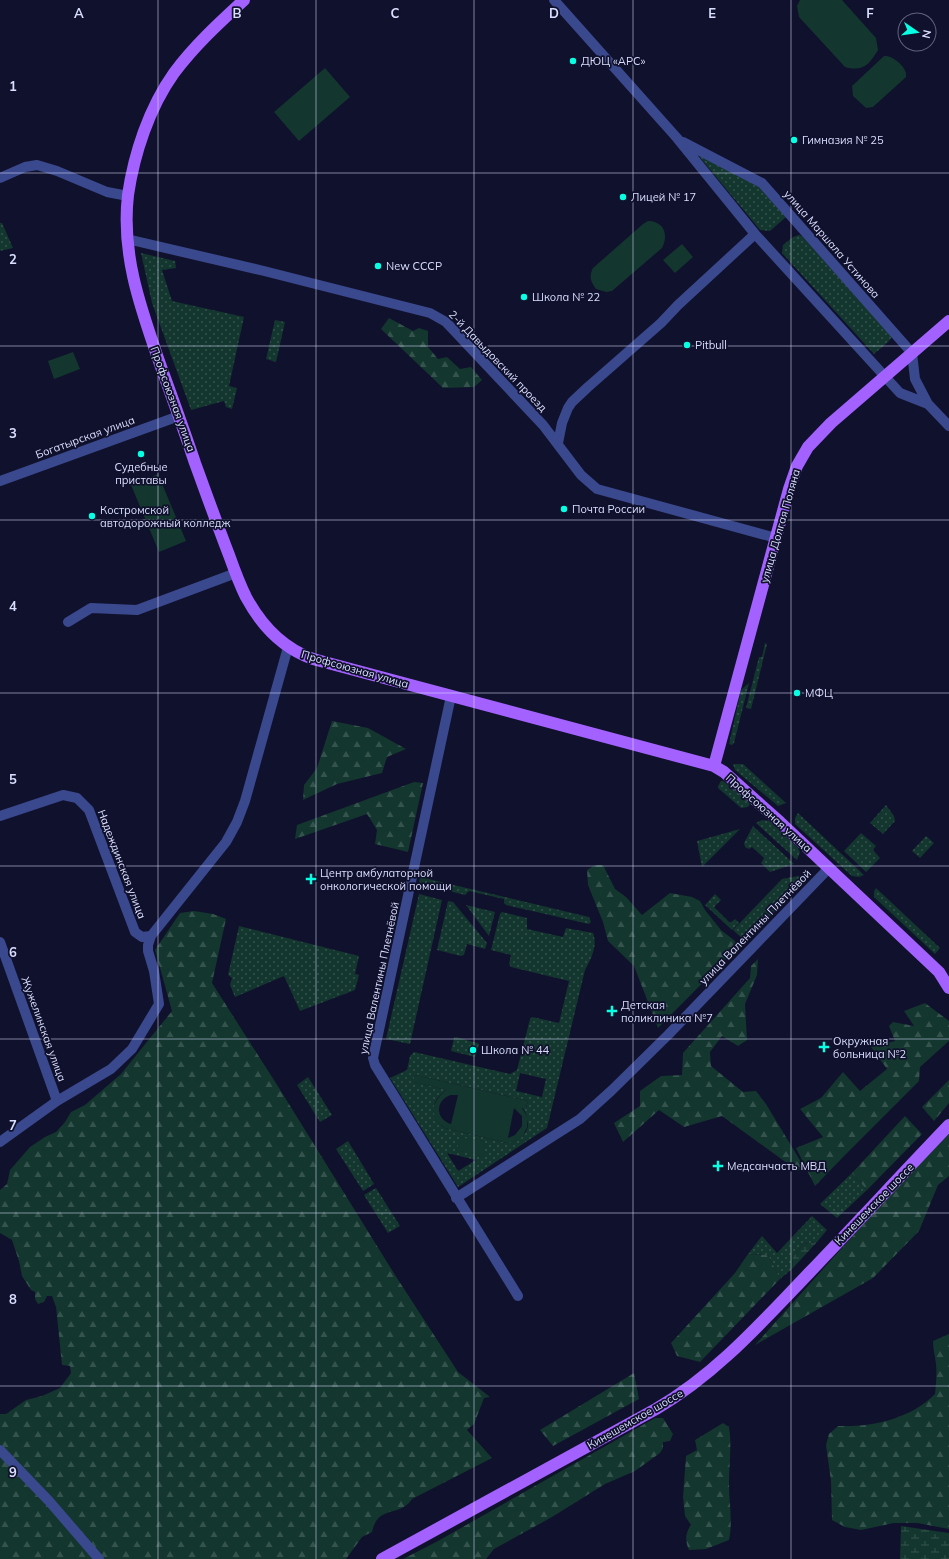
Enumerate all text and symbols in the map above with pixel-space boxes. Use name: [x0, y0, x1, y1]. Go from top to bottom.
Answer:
text: A: [74, 5, 84, 21]
text: B: [233, 5, 242, 21]
text: C: [391, 5, 400, 21]
text: D: [549, 5, 559, 21]
text: E: [708, 5, 716, 21]
text: F: [866, 5, 874, 21]
north arrow: [897, 12, 937, 52]
text: N: [919, 29, 934, 40]
place label: ДЮЦ «АРС»: [581, 54, 645, 68]
marker: ДЮЦ «АРС»: [568, 56, 578, 66]
text: 1: [9, 78, 17, 94]
place label: Гимназия № 25: [802, 133, 884, 147]
marker: Гимназия № 25: [789, 135, 799, 145]
street label: улица Маршала Устинова: [781, 187, 883, 301]
place label: Лицей № 17: [631, 190, 696, 204]
marker: Лицей № 17: [618, 192, 628, 202]
text: 2: [9, 251, 17, 267]
place label: New СССР: [386, 259, 442, 273]
marker: New СССР: [373, 261, 383, 271]
place label: Школа № 22: [532, 290, 601, 304]
marker: Школа № 22: [519, 292, 529, 302]
street label: 2-й Давыдовский проезд: [446, 307, 550, 415]
place label: Pitbull: [695, 338, 727, 352]
marker: Pitbull: [682, 340, 692, 350]
street label: Профсоюзная улица: [147, 344, 199, 454]
street label: Богатырская улица: [34, 413, 136, 461]
text: 3: [9, 425, 17, 441]
marker: Судебные приставы: [136, 449, 146, 459]
place label: Судебные приставы: [114, 460, 168, 487]
street label: улица Долгая Поляна: [757, 468, 803, 584]
place label: Почта России: [572, 502, 645, 516]
place label: Костромской автодорожный колледж: [100, 503, 230, 530]
marker: Почта России: [559, 504, 569, 514]
marker: Костромской автодорожный колледж: [87, 511, 97, 521]
text: 4: [9, 598, 17, 614]
street label: Профсоюзная улица: [300, 647, 410, 691]
place label: МФЦ: [805, 686, 833, 700]
marker: МФЦ: [792, 688, 802, 698]
text: 5: [9, 771, 17, 787]
street label: Профсоюзная улица: [723, 771, 815, 855]
street label: Надеждинская улица: [95, 807, 149, 921]
place label: Центр амбулаторной онкологической помощи: [320, 866, 452, 893]
street label: улица Валентины Плетнёвой: [696, 866, 814, 988]
marker: Центр амбулаторной онкологической помощи: [305, 873, 317, 885]
street label: улица Валентины Плетнёвой: [356, 901, 402, 1055]
text: 6: [9, 944, 17, 960]
street label: Жужелинская улица: [19, 975, 69, 1083]
place label: Детская поликлиника №7: [621, 998, 713, 1025]
marker: Детская поликлиника №7: [606, 1005, 618, 1017]
place label: Окружная больница №2: [833, 1034, 907, 1061]
marker: Окружная больница №2: [818, 1041, 830, 1053]
place label: Школа № 44: [481, 1043, 550, 1057]
marker: Школа № 44: [468, 1045, 478, 1055]
text: 7: [9, 1117, 17, 1133]
place label: Медсанчасть МВД: [727, 1159, 826, 1173]
marker: Медсанчасть МВД: [712, 1160, 724, 1172]
street label: Кинешемское шоссе: [831, 1160, 917, 1248]
text: 8: [9, 1291, 17, 1307]
street label: Кинешемское шоссе: [585, 1386, 685, 1452]
text: 9: [9, 1464, 17, 1480]

